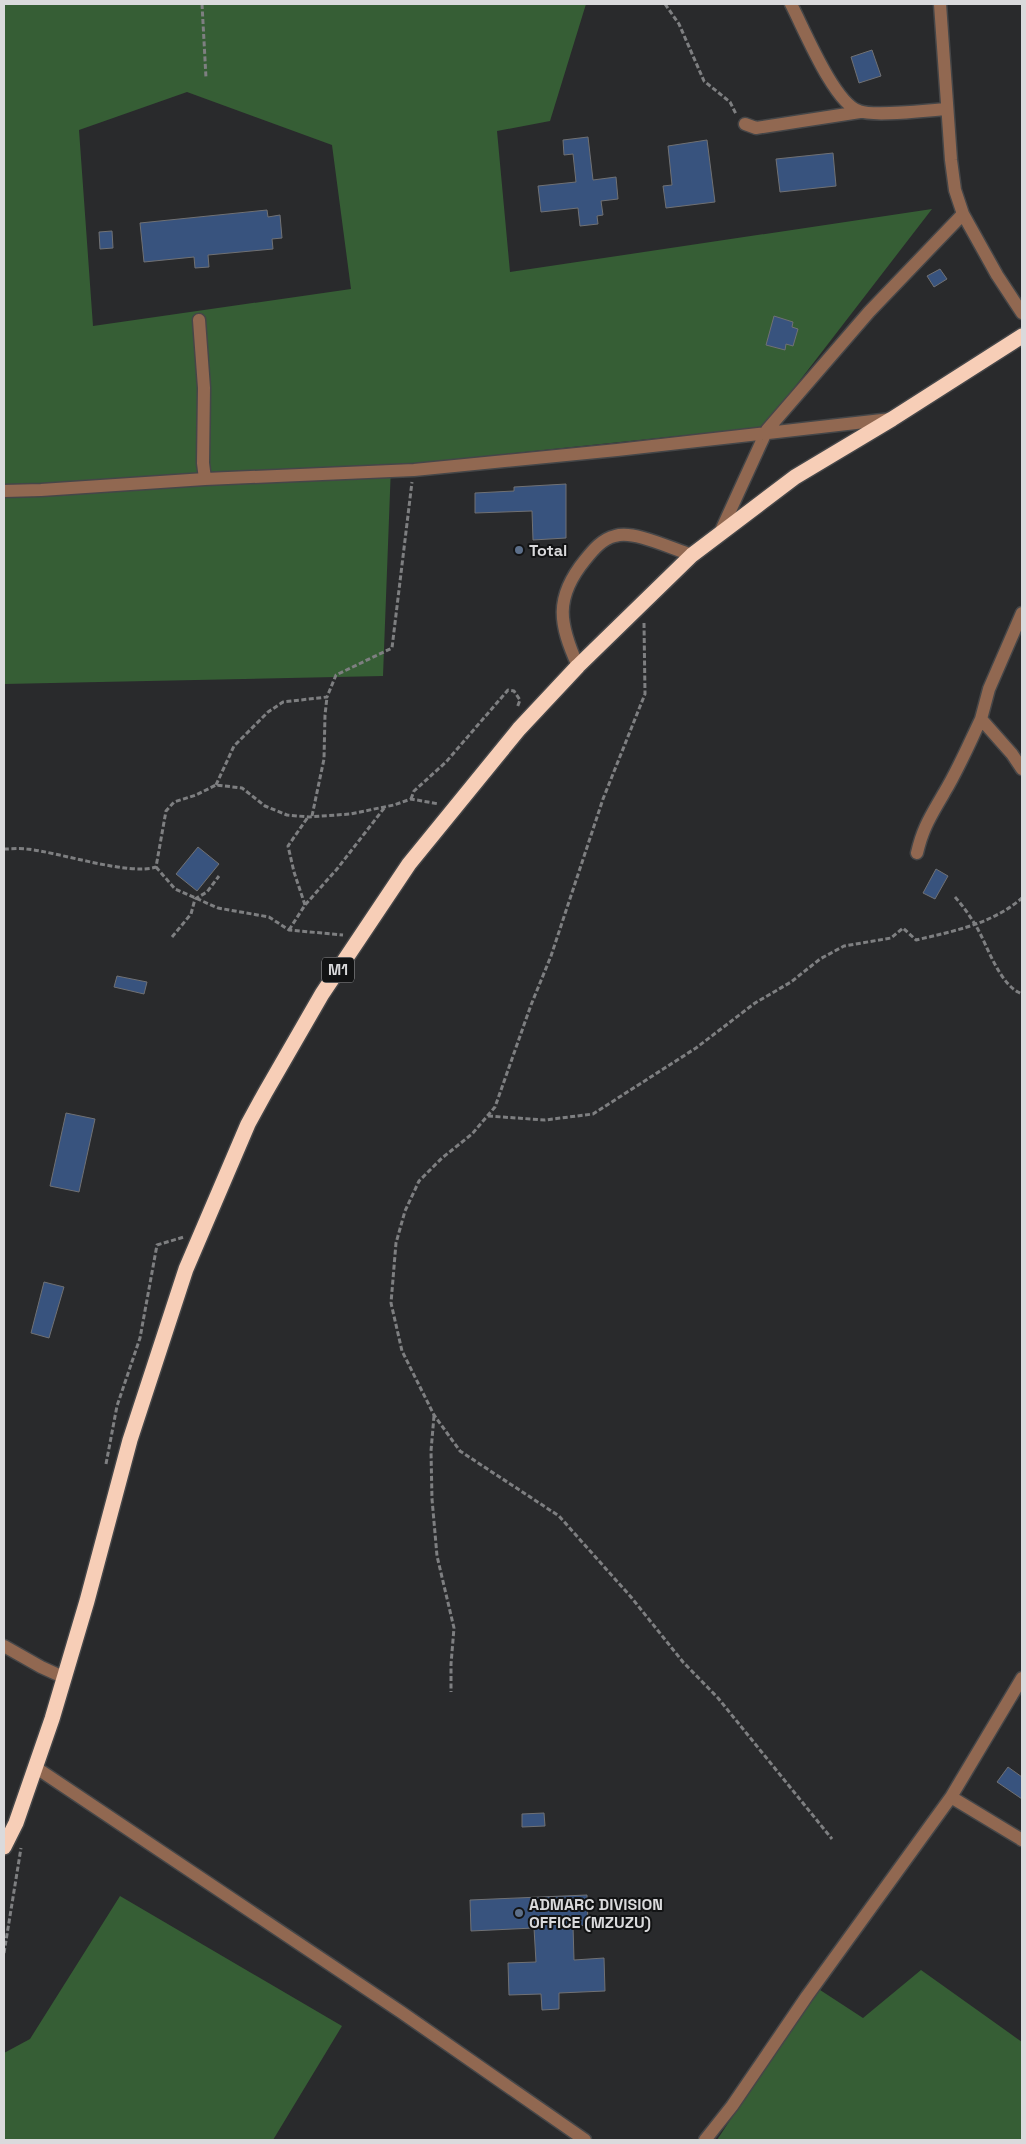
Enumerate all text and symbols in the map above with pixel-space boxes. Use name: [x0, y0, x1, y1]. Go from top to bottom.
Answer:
place label: Total: [529, 540, 567, 561]
marker: Total: [513, 544, 525, 556]
road number: M1: [322, 958, 354, 982]
place label: ADMARC DIVISION OFFICE (MZUZU): [529, 1894, 663, 1933]
marker: ADMARC DIVISION OFFICE (MZUZU): [513, 1907, 525, 1919]

